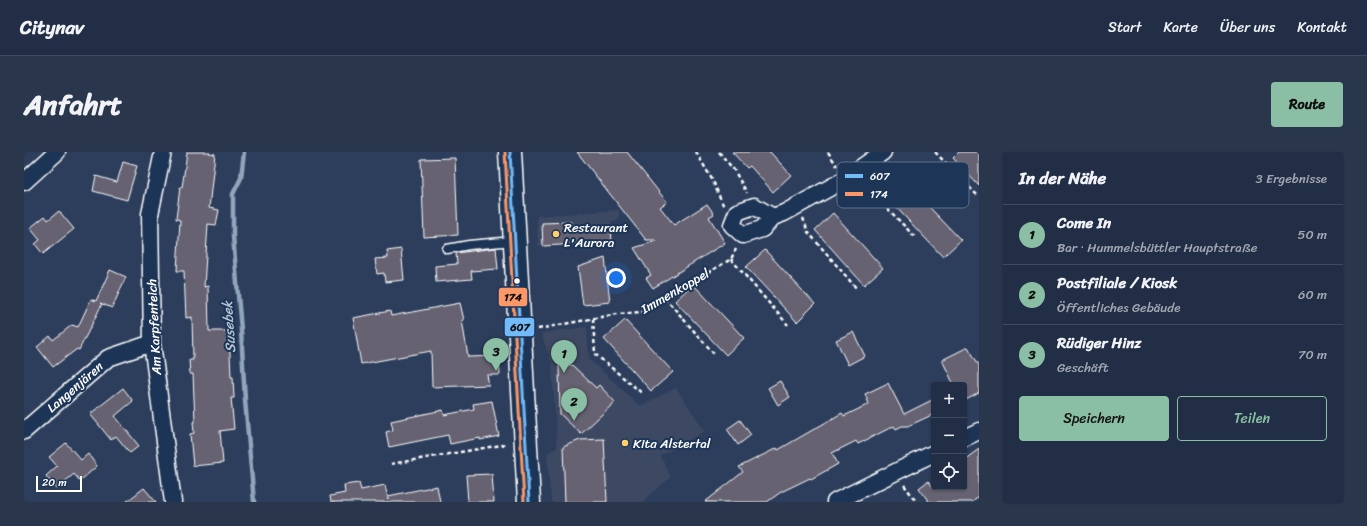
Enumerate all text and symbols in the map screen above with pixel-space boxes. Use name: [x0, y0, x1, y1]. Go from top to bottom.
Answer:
text: Citynav: [20, 11, 84, 44]
text: Start: [1108, 15, 1141, 40]
text: Karte: [1163, 15, 1198, 40]
text: Über uns: [1220, 15, 1275, 40]
text: Kontakt: [1297, 15, 1347, 40]
text: Anfahrt: [24, 80, 122, 129]
button: Route: [1271, 82, 1343, 127]
legend: [837, 162, 969, 208]
text: In der Nähe: [1019, 163, 1106, 193]
text: 607: [870, 167, 890, 186]
text: 3 Ergebnisse: [1256, 167, 1327, 190]
text: 174: [870, 185, 888, 204]
text: Come In: [1057, 210, 1111, 236]
place label: Restaurant L'Aurora: [564, 216, 629, 254]
text: 1: [1029, 223, 1035, 246]
text: 50 m: [1297, 223, 1327, 246]
marker: Restaurant L'Aurora: [551, 229, 561, 239]
text: Bar · Hummelsbüttler Hauptstraße: [1057, 236, 1258, 259]
street label: Immenkoppel: [635, 262, 714, 320]
your location: [606, 268, 626, 288]
text: Postfiliale / Kiosk: [1057, 270, 1177, 296]
unlabelled marker: [512, 276, 522, 286]
street label: Am Karpfenteich: [140, 278, 168, 377]
text: 2: [1028, 283, 1036, 306]
text: 60 m: [1298, 283, 1327, 306]
line badge: 174: [498, 287, 528, 307]
text: 174: [504, 288, 522, 307]
text: Öffentliches Gebäude: [1057, 296, 1180, 319]
water label: Susebek: [215, 299, 243, 354]
line badge: 607: [504, 317, 535, 337]
text: 607: [509, 318, 531, 337]
text: Rüdiger Hinz: [1057, 330, 1142, 356]
pin: 3: [483, 338, 509, 371]
pin: 1: [551, 340, 577, 373]
text: 3: [1028, 343, 1036, 366]
text: 70 m: [1298, 343, 1327, 366]
street label: Langenjären: [41, 356, 109, 418]
text: Geschäft: [1057, 356, 1109, 379]
map controls: [931, 382, 967, 490]
button: +: [931, 382, 967, 418]
pin: 2: [561, 388, 587, 421]
button: Speichern: [1019, 396, 1169, 441]
button: Teilen: [1177, 396, 1327, 441]
button: −: [931, 418, 967, 454]
place label: Kita Alstertal: [633, 432, 711, 455]
marker: Kita Alstertal: [620, 438, 630, 448]
button: locate: [931, 454, 967, 490]
text: 20 m: [42, 473, 67, 492]
scale bar: [36, 474, 82, 493]

